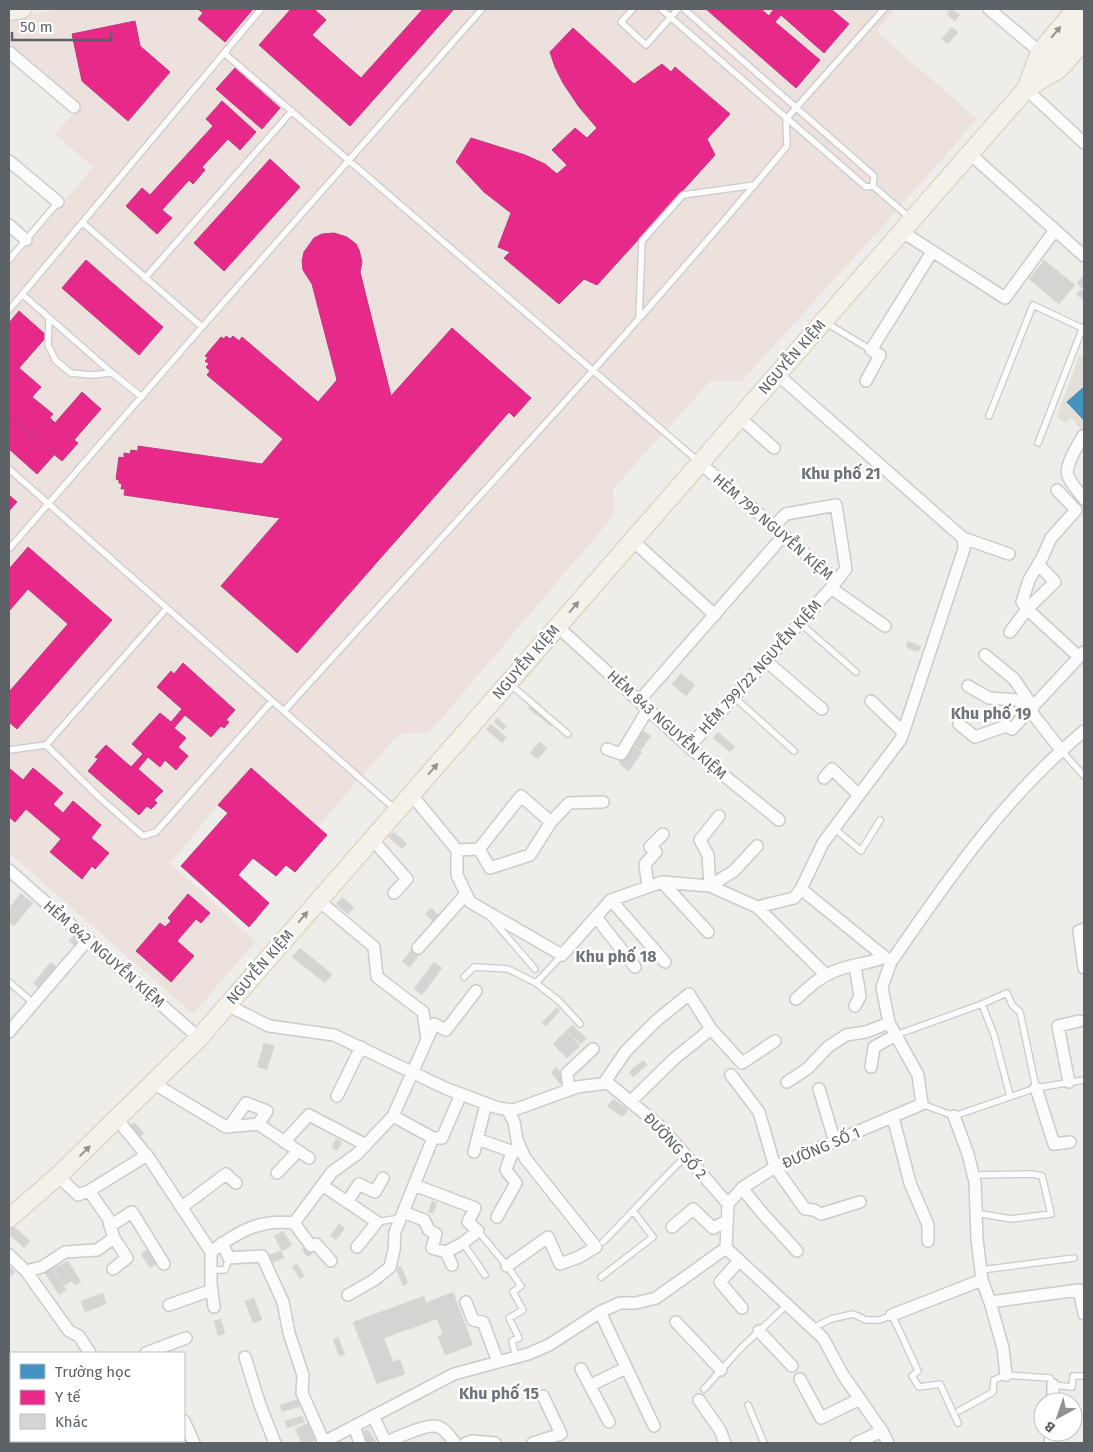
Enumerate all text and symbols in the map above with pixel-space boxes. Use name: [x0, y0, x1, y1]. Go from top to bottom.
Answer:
scale bar: [12, 10, 111, 42]
text: 50 m: [20, 18, 53, 36]
one-way arrow: [1051, 26, 1062, 39]
street label: NGUYỄN KIỆM: [754, 315, 829, 398]
district label: Khu phố 21: [801, 463, 881, 483]
street label: HẺM 799 NGUYỄN KIỆM: [709, 469, 837, 584]
street label: HẺM 799/22 NGUYỄN KIỆM: [694, 595, 825, 738]
one-way arrow: [569, 600, 580, 613]
street label: NGUYỄN KIỆM: [488, 620, 563, 703]
street label: HẺM 843 NGUYỄN KIỆM: [604, 666, 731, 783]
district label: Khu phố 19: [951, 703, 1031, 723]
one-way arrow: [427, 763, 439, 775]
street label: HẺM 842 NGUYỄN KIỆM: [40, 896, 169, 1011]
one-way arrow: [298, 911, 309, 924]
street label: NGUYỄN KIỆM: [222, 925, 297, 1008]
district label: Khu phố 18: [576, 946, 656, 966]
street label: ĐƯỜNG SỐ 2: [640, 1108, 712, 1183]
street label: ĐƯỜNG SỐ 1: [778, 1122, 863, 1173]
one-way arrow: [78, 1145, 90, 1157]
legend: [10, 1352, 185, 1442]
text: Trường học: [55, 1363, 131, 1381]
district label: Khu phố 15: [459, 1383, 540, 1403]
text: Y tế: [55, 1388, 81, 1406]
north arrow: [1033, 1392, 1083, 1442]
text: Khác: [55, 1413, 88, 1431]
text: B: [1041, 1417, 1059, 1436]

